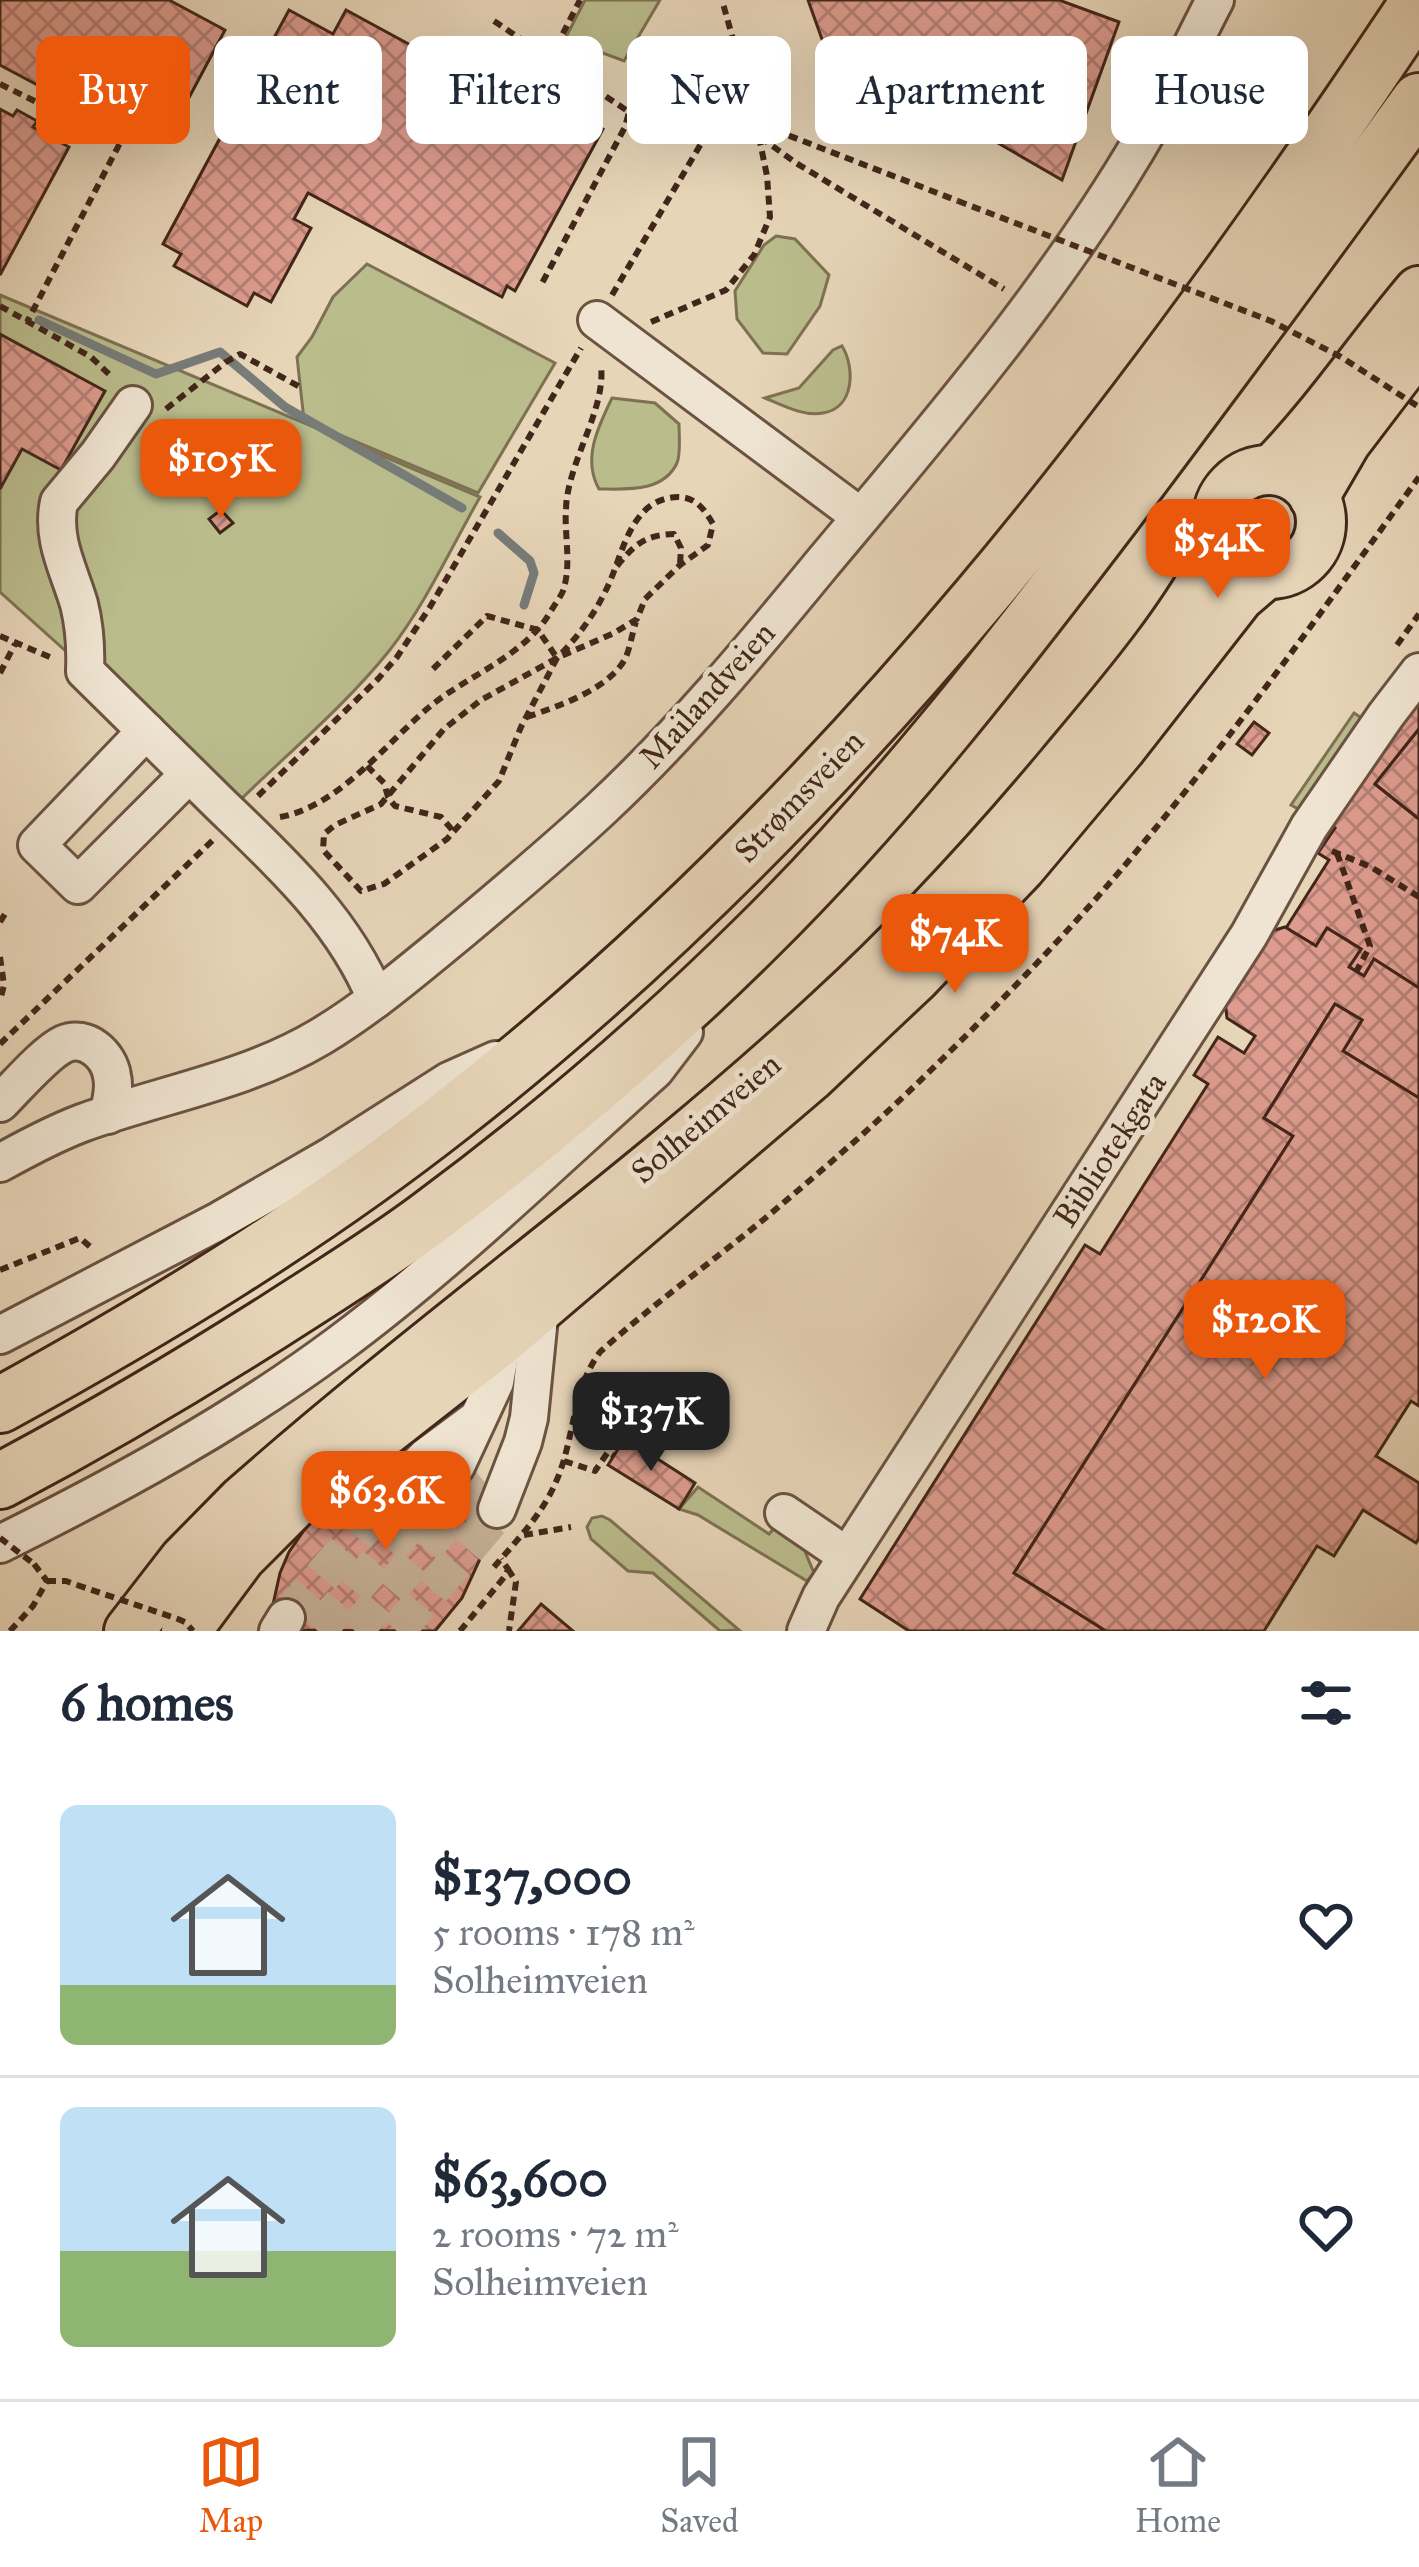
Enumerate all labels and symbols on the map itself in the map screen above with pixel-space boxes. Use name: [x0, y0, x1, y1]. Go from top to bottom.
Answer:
pin: $105K: [137, 419, 305, 521]
pin: $54K: [1147, 499, 1289, 601]
street label: Mailandveien: [631, 613, 783, 777]
street label: Strømsveien: [726, 721, 872, 871]
pin: $74K: [884, 894, 1026, 996]
street label: Solheimveien: [623, 1044, 789, 1192]
street label: Bibliotekgata: [1045, 1065, 1175, 1235]
pin: $120K: [1181, 1280, 1349, 1382]
pin: $137K: [567, 1372, 735, 1474]
pin: $63.6K: [288, 1451, 484, 1553]

